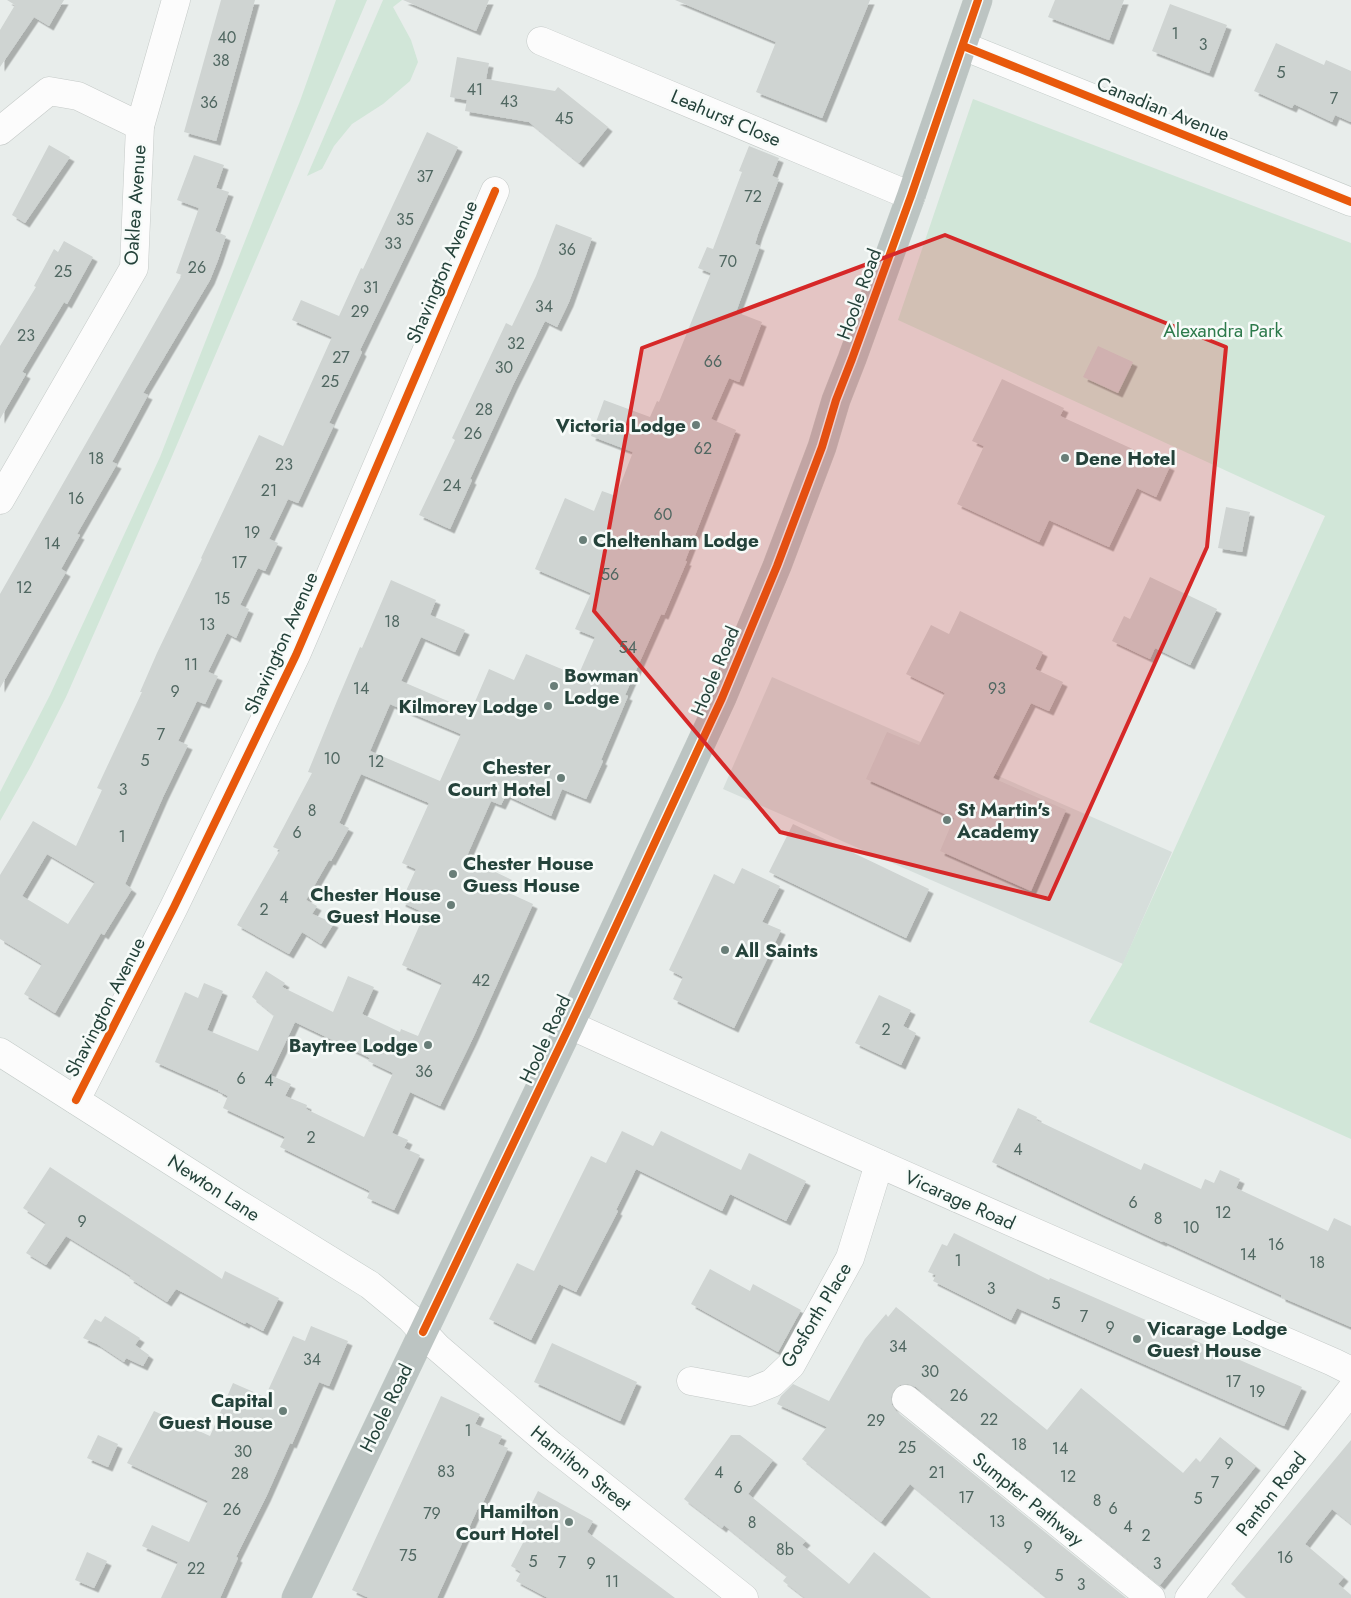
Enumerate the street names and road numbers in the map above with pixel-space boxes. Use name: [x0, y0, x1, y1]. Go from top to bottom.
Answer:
street label: Canadian Avenue: [1093, 70, 1234, 148]
street label: Leahurst Close: [667, 83, 785, 153]
street label: Oaklea Avenue: [117, 144, 153, 266]
street label: Shavington Avenue: [400, 196, 484, 348]
street label: Hoole Road: [830, 245, 888, 343]
street label: Shavington Avenue: [237, 567, 325, 719]
street label: Hoole Road: [684, 622, 746, 720]
street label: Shavington Avenue: [58, 932, 152, 1081]
street label: Hoole Road: [513, 990, 577, 1088]
street label: Newton Lane: [163, 1148, 266, 1228]
street label: Vicarage Road: [900, 1164, 1020, 1236]
street label: Gosforth Place: [774, 1257, 858, 1373]
street label: Hoole Road: [353, 1359, 419, 1457]
street label: Hamilton Street: [525, 1419, 638, 1517]
street label: Sumpter Pathway: [967, 1446, 1090, 1553]
street label: Panton Road: [1229, 1446, 1313, 1542]

